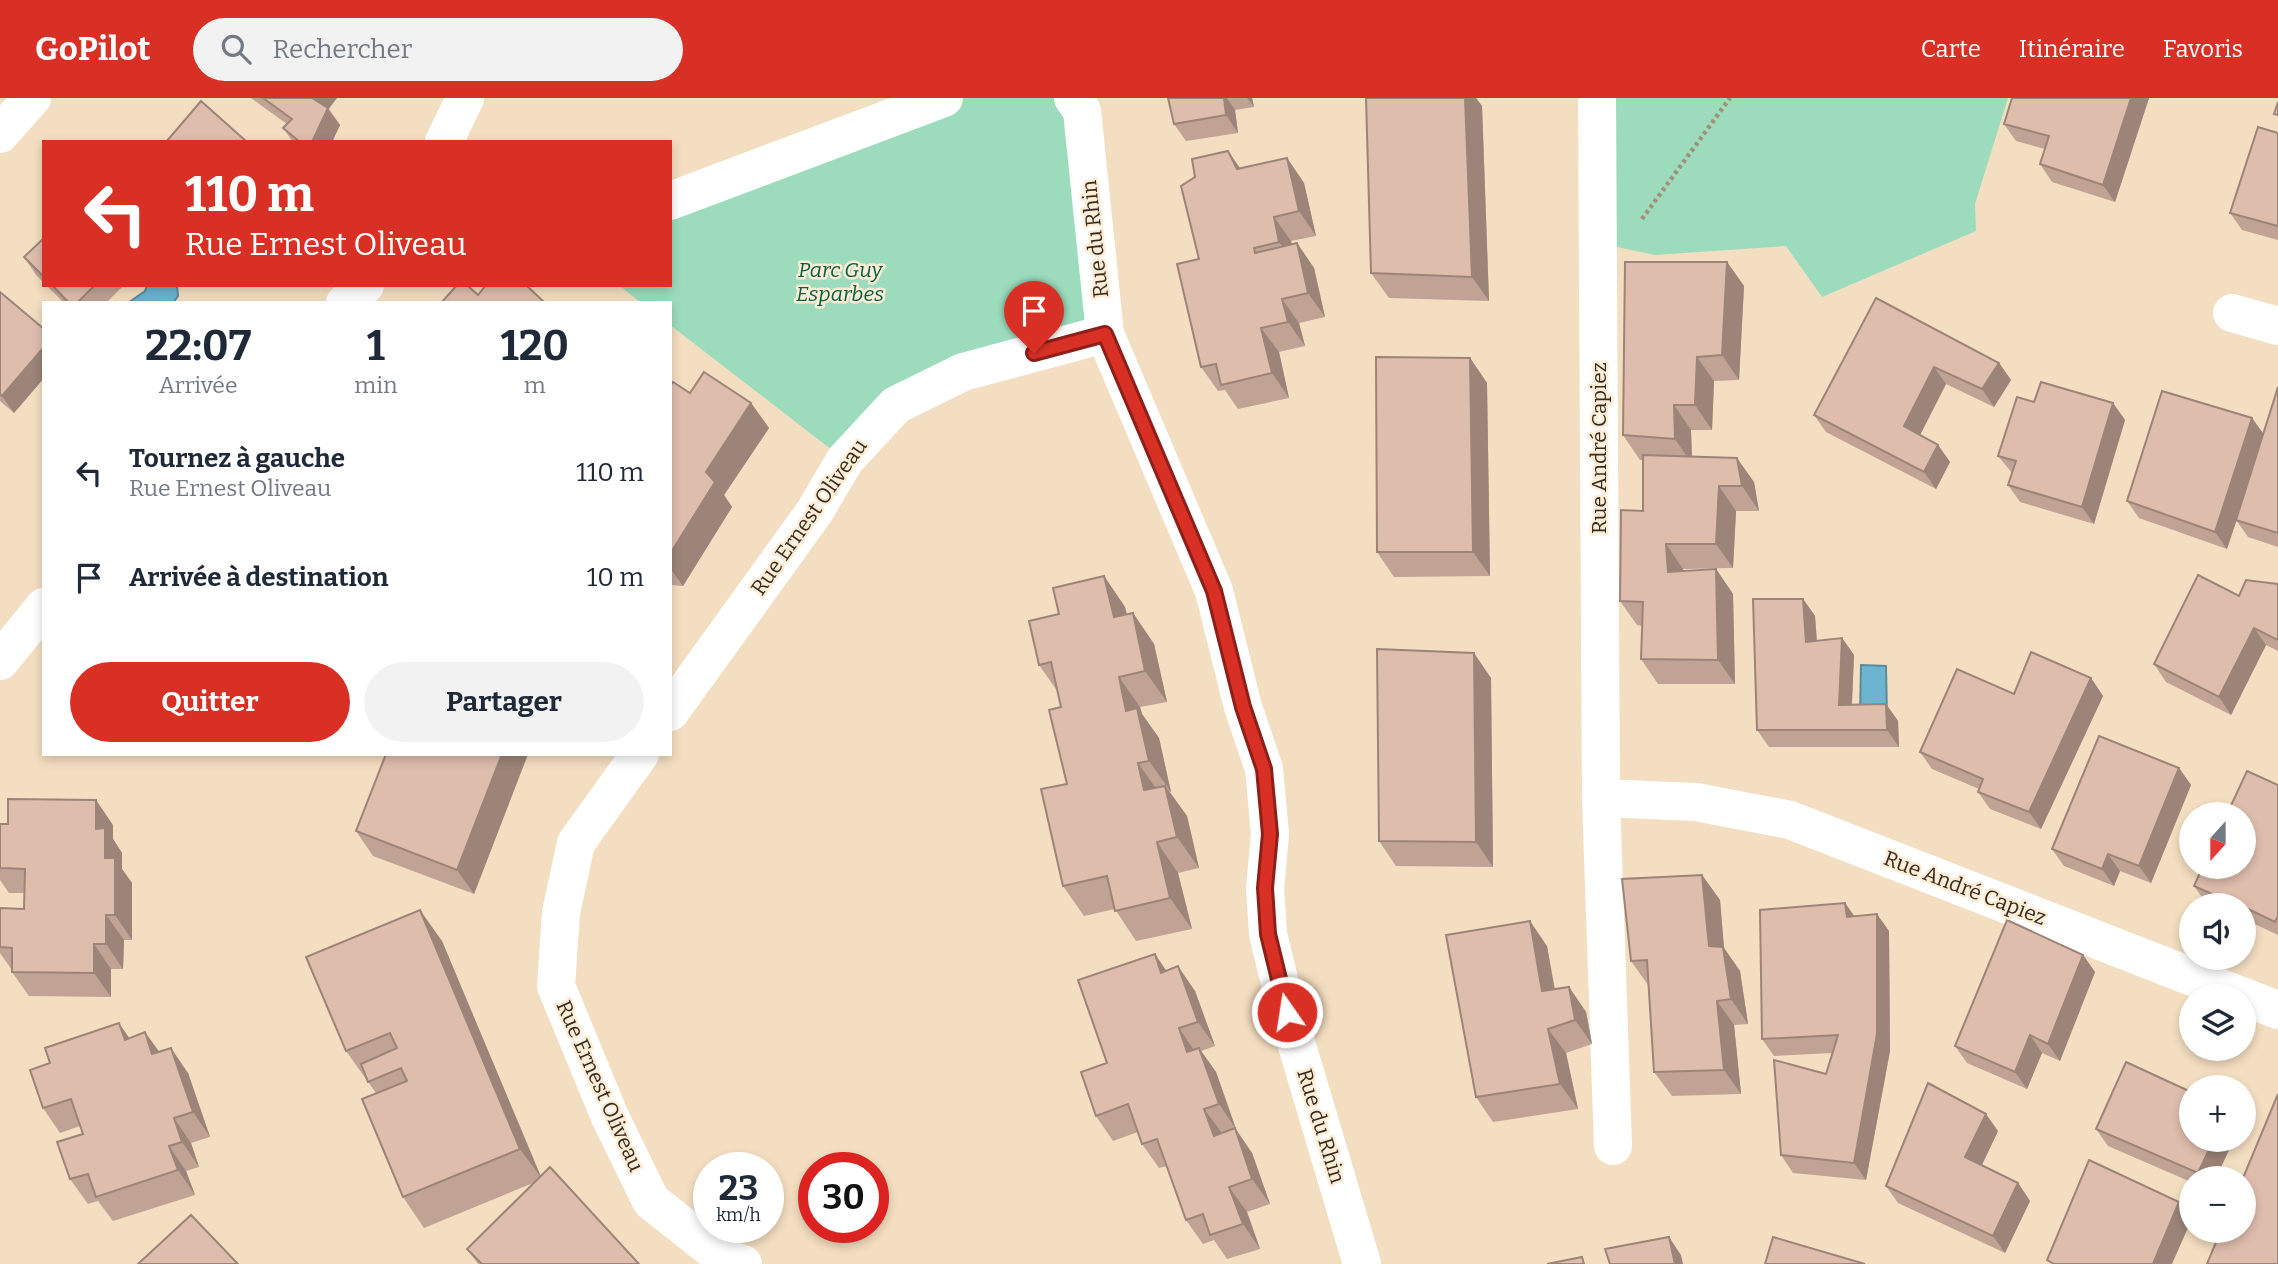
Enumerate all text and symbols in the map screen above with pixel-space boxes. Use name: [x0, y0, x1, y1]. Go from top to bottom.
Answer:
search box: [193, 18, 683, 81]
text: GoPilot: [35, 29, 151, 69]
icon: search: [217, 30, 255, 68]
text: Rechercher: [273, 34, 412, 65]
text: Carte: [1921, 35, 1981, 63]
text: Itinéraire: [2019, 35, 2125, 63]
text: Favoris: [2163, 35, 2243, 63]
text: 110 m: [185, 165, 314, 224]
icon: left: [70, 168, 161, 259]
street label: Rue du Rhin: [1076, 179, 1114, 299]
text: Rue Ernest Oliveau: [185, 225, 466, 263]
park label: Parc Guy Esparbes: [796, 257, 884, 307]
pin: [1004, 281, 1064, 353]
icon: arrive: [1015, 292, 1053, 330]
text: 22:07: [145, 321, 251, 371]
text: 1: [367, 321, 385, 371]
text: 120: [501, 321, 569, 371]
street label: Rue André Capiez: [1586, 362, 1612, 534]
text: Arrivée: [159, 371, 238, 399]
text: min: [354, 371, 398, 399]
text: m: [524, 371, 546, 399]
street label: Rue Ernest Oliveau: [745, 434, 873, 600]
text: Tournez à gauche: [129, 443, 345, 474]
icon: left: [70, 454, 108, 492]
text: 110 m: [576, 457, 644, 488]
text: Rue Ernest Oliveau: [129, 474, 331, 502]
icon: arrive: [70, 559, 108, 597]
text: Arrivée à destination: [129, 562, 388, 593]
text: 10 m: [587, 562, 644, 593]
button: Quitter: [70, 662, 350, 742]
button: Partager: [364, 662, 644, 742]
north arrow: [2179, 802, 2256, 878]
map controls: [2179, 802, 2256, 1243]
street label: Rue André Capiez: [1880, 845, 2050, 931]
button: sound: [2179, 893, 2256, 970]
position arrow: [1250, 975, 1324, 1049]
button: layers: [2179, 984, 2256, 1061]
street label: Rue Ernest Oliveau: [551, 996, 649, 1176]
street label: Rue du Rhin: [1291, 1066, 1351, 1186]
button: +: [2179, 1075, 2256, 1152]
speed limit sign: 30: [798, 1152, 889, 1243]
button: −: [2179, 1166, 2256, 1243]
text: 23: [719, 1167, 758, 1209]
text: km/h: [716, 1204, 761, 1226]

